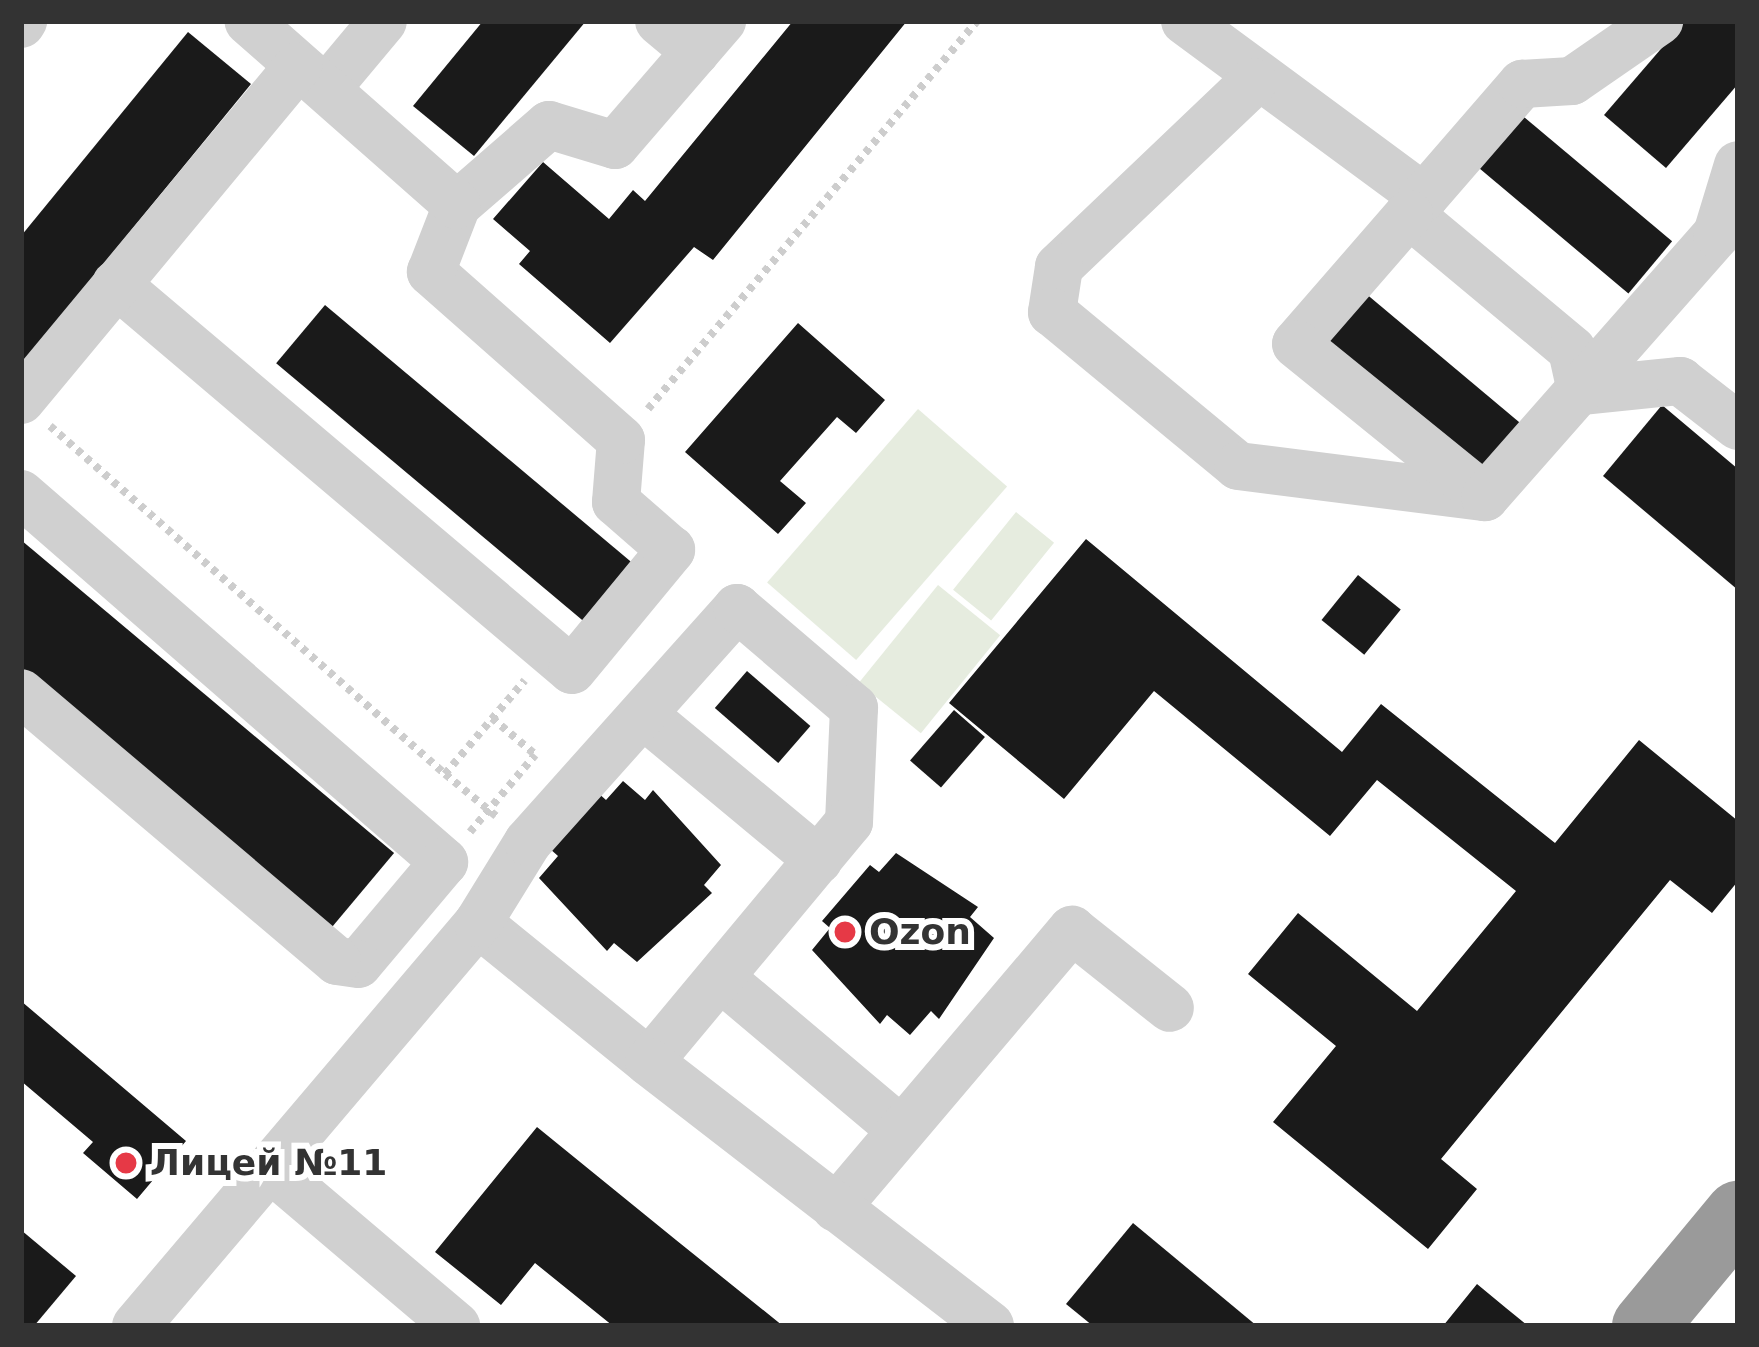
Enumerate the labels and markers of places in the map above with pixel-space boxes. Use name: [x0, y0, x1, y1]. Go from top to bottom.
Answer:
place label: Ozon: [869, 910, 971, 954]
marker: Ozon: [832, 919, 858, 945]
place label: Лицей №11: [150, 1141, 387, 1185]
marker: Лицей №11: [113, 1150, 139, 1176]

